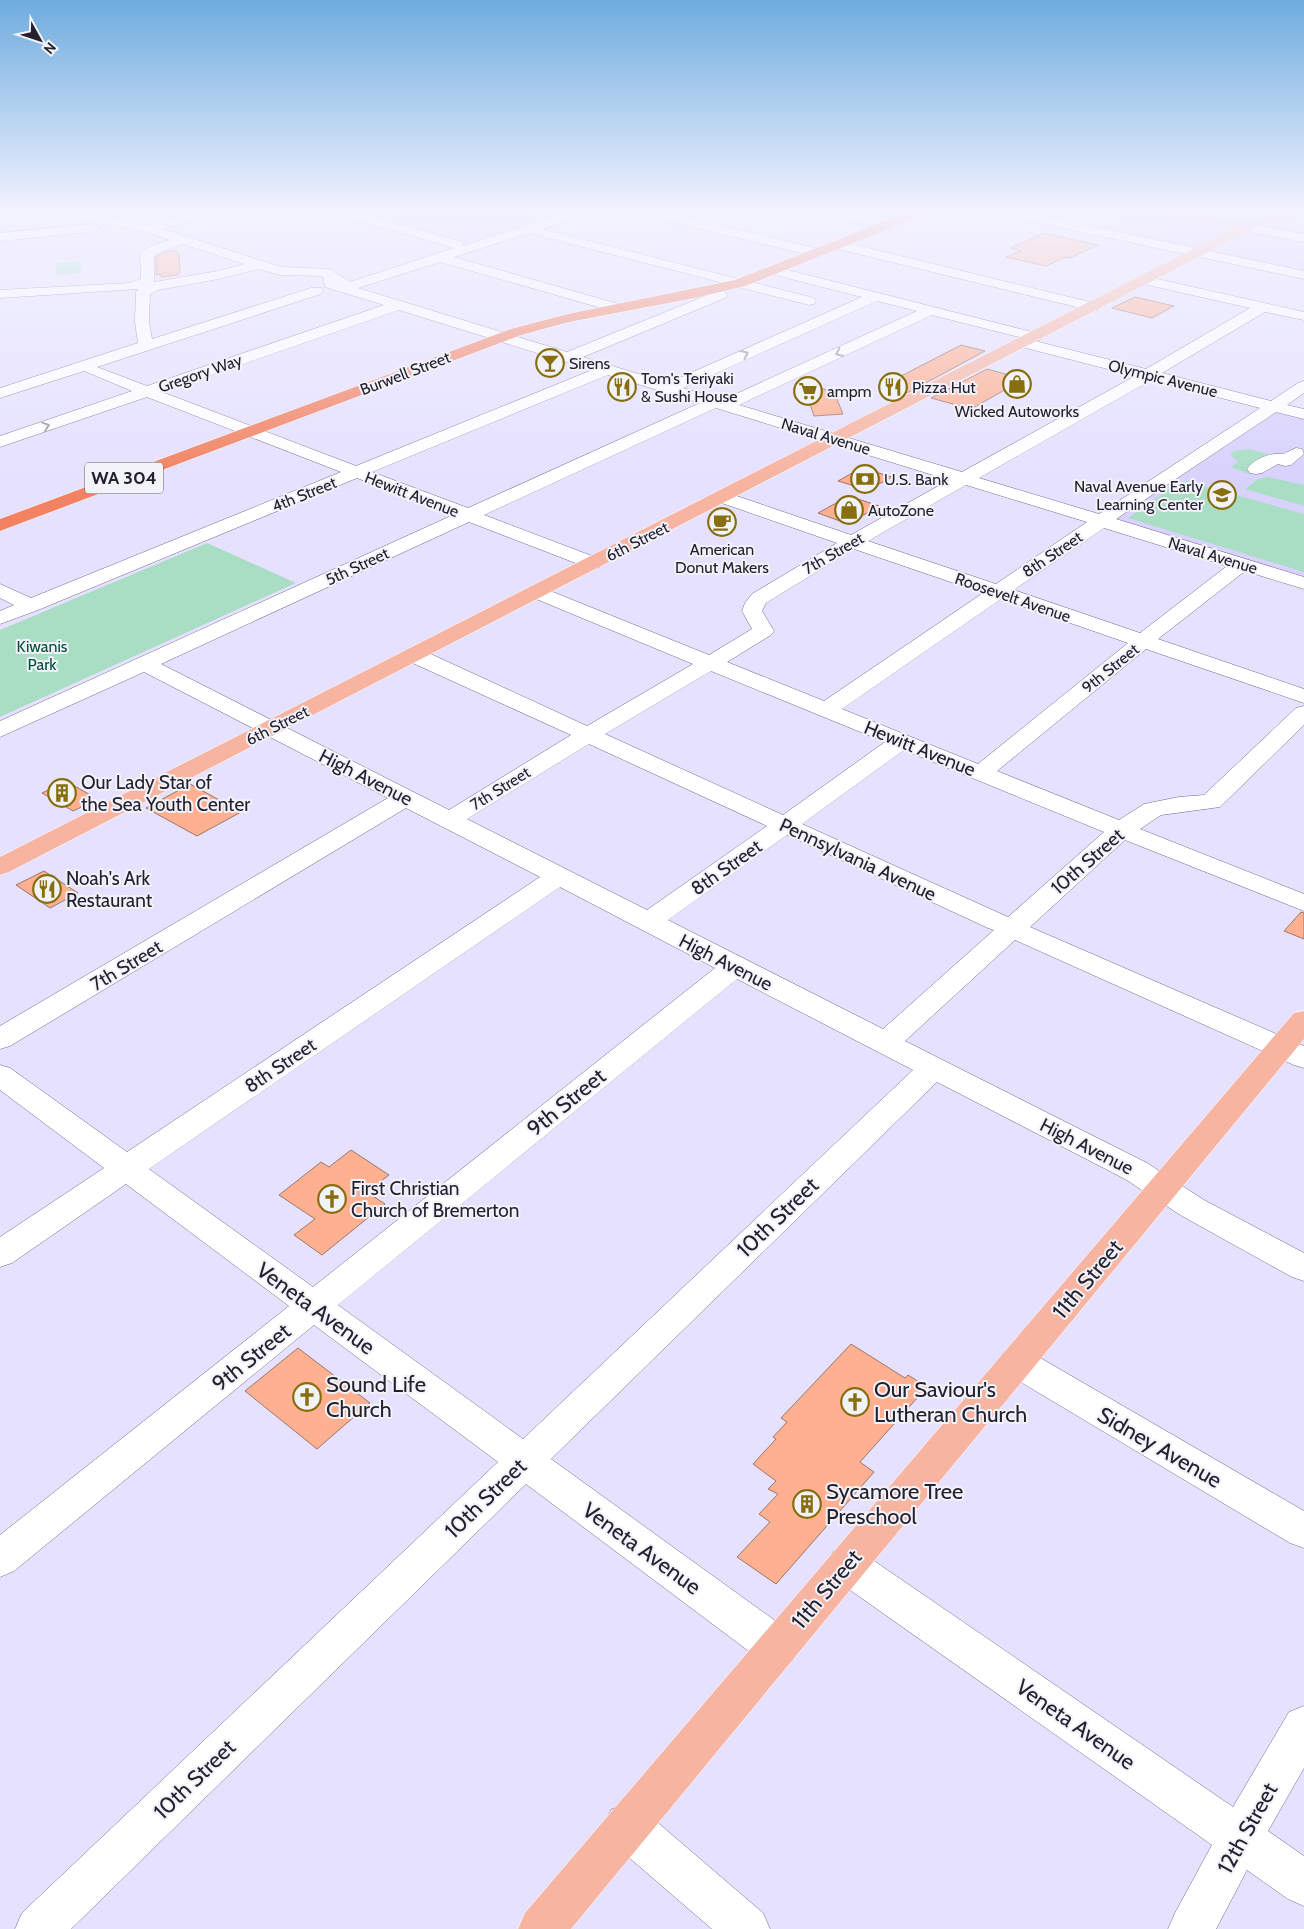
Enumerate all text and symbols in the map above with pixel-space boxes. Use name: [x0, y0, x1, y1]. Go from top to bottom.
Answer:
north arrow: [15, 15, 65, 65]
text: N: [40, 39, 60, 58]
one-way arrow: [835, 346, 844, 357]
street label: Burwell Street: [357, 347, 453, 399]
bar icon: Sirens: [535, 348, 565, 378]
one-way arrow: [740, 349, 749, 360]
street label: Gregory Way: [156, 350, 244, 397]
place label: Sirens: [569, 354, 611, 373]
street label: Olympic Avenue: [1106, 356, 1219, 401]
place label: Tom's Teriyaki & Sushi House: [641, 369, 737, 406]
shop icon: Wicked Autoworks: [1002, 369, 1032, 399]
restaurant icon: Tom's Teriyaki & Sushi House: [607, 372, 637, 402]
restaurant icon: Pizza Hut: [878, 372, 908, 402]
supermarket icon: ampm: [793, 376, 823, 406]
place label: Pizza Hut: [912, 378, 976, 397]
place label: ampm: [827, 382, 872, 401]
place label: Wicked Autoworks: [955, 402, 1080, 421]
street label: Naval Avenue: [779, 414, 873, 459]
one-way arrow: [41, 422, 50, 432]
road number: WA 304: [85, 462, 163, 493]
bank icon: U.S. Bank: [850, 464, 880, 494]
street label: Hewitt Avenue: [362, 468, 462, 521]
place label: U.S. Bank: [884, 470, 949, 489]
street label: 4th Street: [269, 473, 340, 516]
place label: Naval Avenue Early Learning Center: [1074, 477, 1204, 514]
school or university icon: Naval Avenue Early Learning Center: [1207, 480, 1237, 510]
shop icon: AutoZone: [834, 495, 864, 525]
place label: AutoZone: [868, 501, 934, 520]
cafe icon: American Donut Makers: [707, 507, 737, 537]
street label: 6th Street: [603, 517, 672, 565]
street label: 8th Street: [1019, 527, 1086, 581]
street label: 7th Street: [800, 528, 867, 578]
street label: Naval Avenue: [1166, 533, 1260, 578]
place label: American Donut Makers: [675, 540, 769, 577]
street label: 5th Street: [323, 543, 392, 589]
street label: Roosevelt Avenue: [953, 569, 1073, 626]
park label: Kiwanis Park: [16, 637, 68, 674]
street label: 9th Street: [1078, 639, 1143, 697]
street label: 6th Street: [243, 701, 312, 749]
street label: Hewitt Avenue: [861, 716, 979, 781]
street label: High Avenue: [315, 744, 416, 811]
street label: 7th Street: [467, 762, 534, 814]
place label: Our Lady Star of the Sea Youth Center: [81, 771, 250, 816]
building icon: Our Lady Star of the Sea Youth Center: [47, 778, 77, 808]
street label: Pennsylvania Avenue: [776, 813, 940, 906]
street label: 10th Street: [1046, 823, 1129, 899]
street label: 8th Street: [686, 834, 767, 900]
place label: Noah's Ark Restaurant: [66, 867, 153, 912]
restaurant icon: Noah's Ark Restaurant: [32, 874, 62, 904]
street label: High Avenue: [675, 929, 776, 996]
street label: 7th Street: [86, 935, 167, 996]
street label: 8th Street: [240, 1033, 321, 1098]
street label: 9th Street: [522, 1062, 612, 1142]
street label: High Avenue: [1036, 1113, 1137, 1180]
street label: 10th Street: [731, 1171, 824, 1263]
place label: First Christian Church of Bremerton: [351, 1177, 519, 1222]
church icon: First Christian Church of Bremerton: [317, 1184, 347, 1214]
street label: 11th Street: [1046, 1234, 1129, 1324]
street label: Veneta Avenue: [251, 1256, 380, 1360]
street label: 9th Street: [207, 1317, 297, 1397]
place label: Sound Life Church: [326, 1371, 426, 1423]
place label: Our Saviour's Lutheran Church: [874, 1376, 1027, 1428]
church icon: Sound Life Church: [292, 1382, 322, 1412]
church icon: Our Saviour's Lutheran Church: [840, 1387, 870, 1417]
street label: Sidney Avenue: [1093, 1401, 1227, 1494]
street label: 10th Street: [439, 1452, 532, 1544]
place label: Sycamore Tree Preschool: [826, 1478, 963, 1530]
building icon: Sycamore Tree Preschool: [792, 1489, 822, 1519]
street label: Veneta Avenue: [577, 1496, 706, 1600]
street label: 11th Street: [785, 1544, 868, 1634]
street label: Veneta Avenue: [1011, 1673, 1141, 1776]
street label: 10th Street: [148, 1733, 241, 1825]
street label: 12th Street: [1212, 1778, 1284, 1878]

